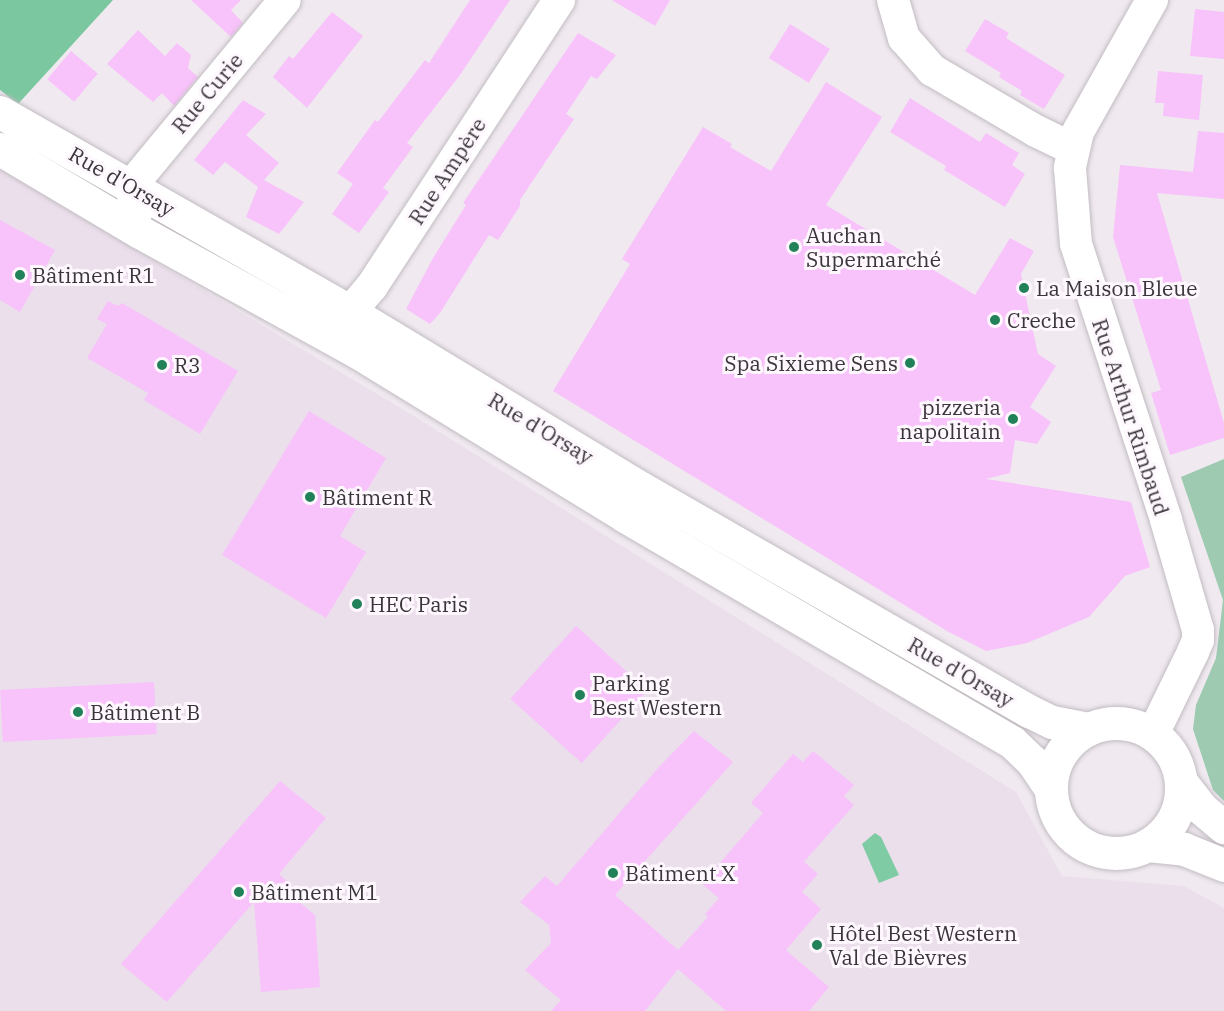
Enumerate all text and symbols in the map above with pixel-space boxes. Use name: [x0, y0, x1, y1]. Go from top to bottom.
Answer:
street label: Rue Curie: [166, 48, 248, 138]
street label: Rue Ampère: [403, 113, 491, 229]
street label: Rue d'Orsay: [65, 141, 179, 221]
place label: Auchan Supermarché: [806, 222, 941, 272]
marker: Auchan Supermarché: [787, 240, 801, 254]
place label: Bâtiment R1: [32, 262, 155, 288]
marker: Bâtiment R1: [13, 268, 27, 282]
place label: La Maison Bleue: [1036, 275, 1197, 301]
marker: La Maison Bleue: [1017, 281, 1031, 295]
place label: Creche: [1007, 307, 1076, 333]
marker: Creche: [988, 313, 1002, 327]
street label: Rue Arthur Rimbaud: [1087, 315, 1175, 519]
place label: Spa Sixieme Sens: [724, 350, 898, 376]
place label: R3: [174, 352, 201, 378]
marker: Spa Sixieme Sens: [903, 356, 917, 370]
marker: R3: [155, 358, 169, 372]
street label: Rue d'Orsay: [484, 387, 598, 469]
place label: pizzeria napolitain: [899, 394, 1001, 444]
marker: pizzeria napolitain: [1006, 412, 1020, 426]
place label: Bâtiment R: [322, 484, 432, 510]
marker: Bâtiment R: [303, 490, 317, 504]
place label: HEC Paris: [369, 591, 468, 617]
marker: HEC Paris: [350, 597, 364, 611]
street label: Rue d'Orsay: [904, 632, 1018, 712]
place label: Parking Best Western: [592, 670, 722, 720]
marker: Parking Best Western: [573, 688, 587, 702]
place label: Bâtiment B: [90, 699, 200, 725]
marker: Bâtiment B: [71, 705, 85, 719]
place label: Bâtiment X: [625, 860, 735, 886]
marker: Bâtiment X: [606, 866, 620, 880]
place label: Bâtiment M1: [251, 879, 378, 905]
marker: Bâtiment M1: [232, 885, 246, 899]
place label: Hôtel Best Western Val de Bièvres: [829, 920, 1017, 970]
marker: Hôtel Best Western Val de Bièvres: [810, 938, 824, 952]

